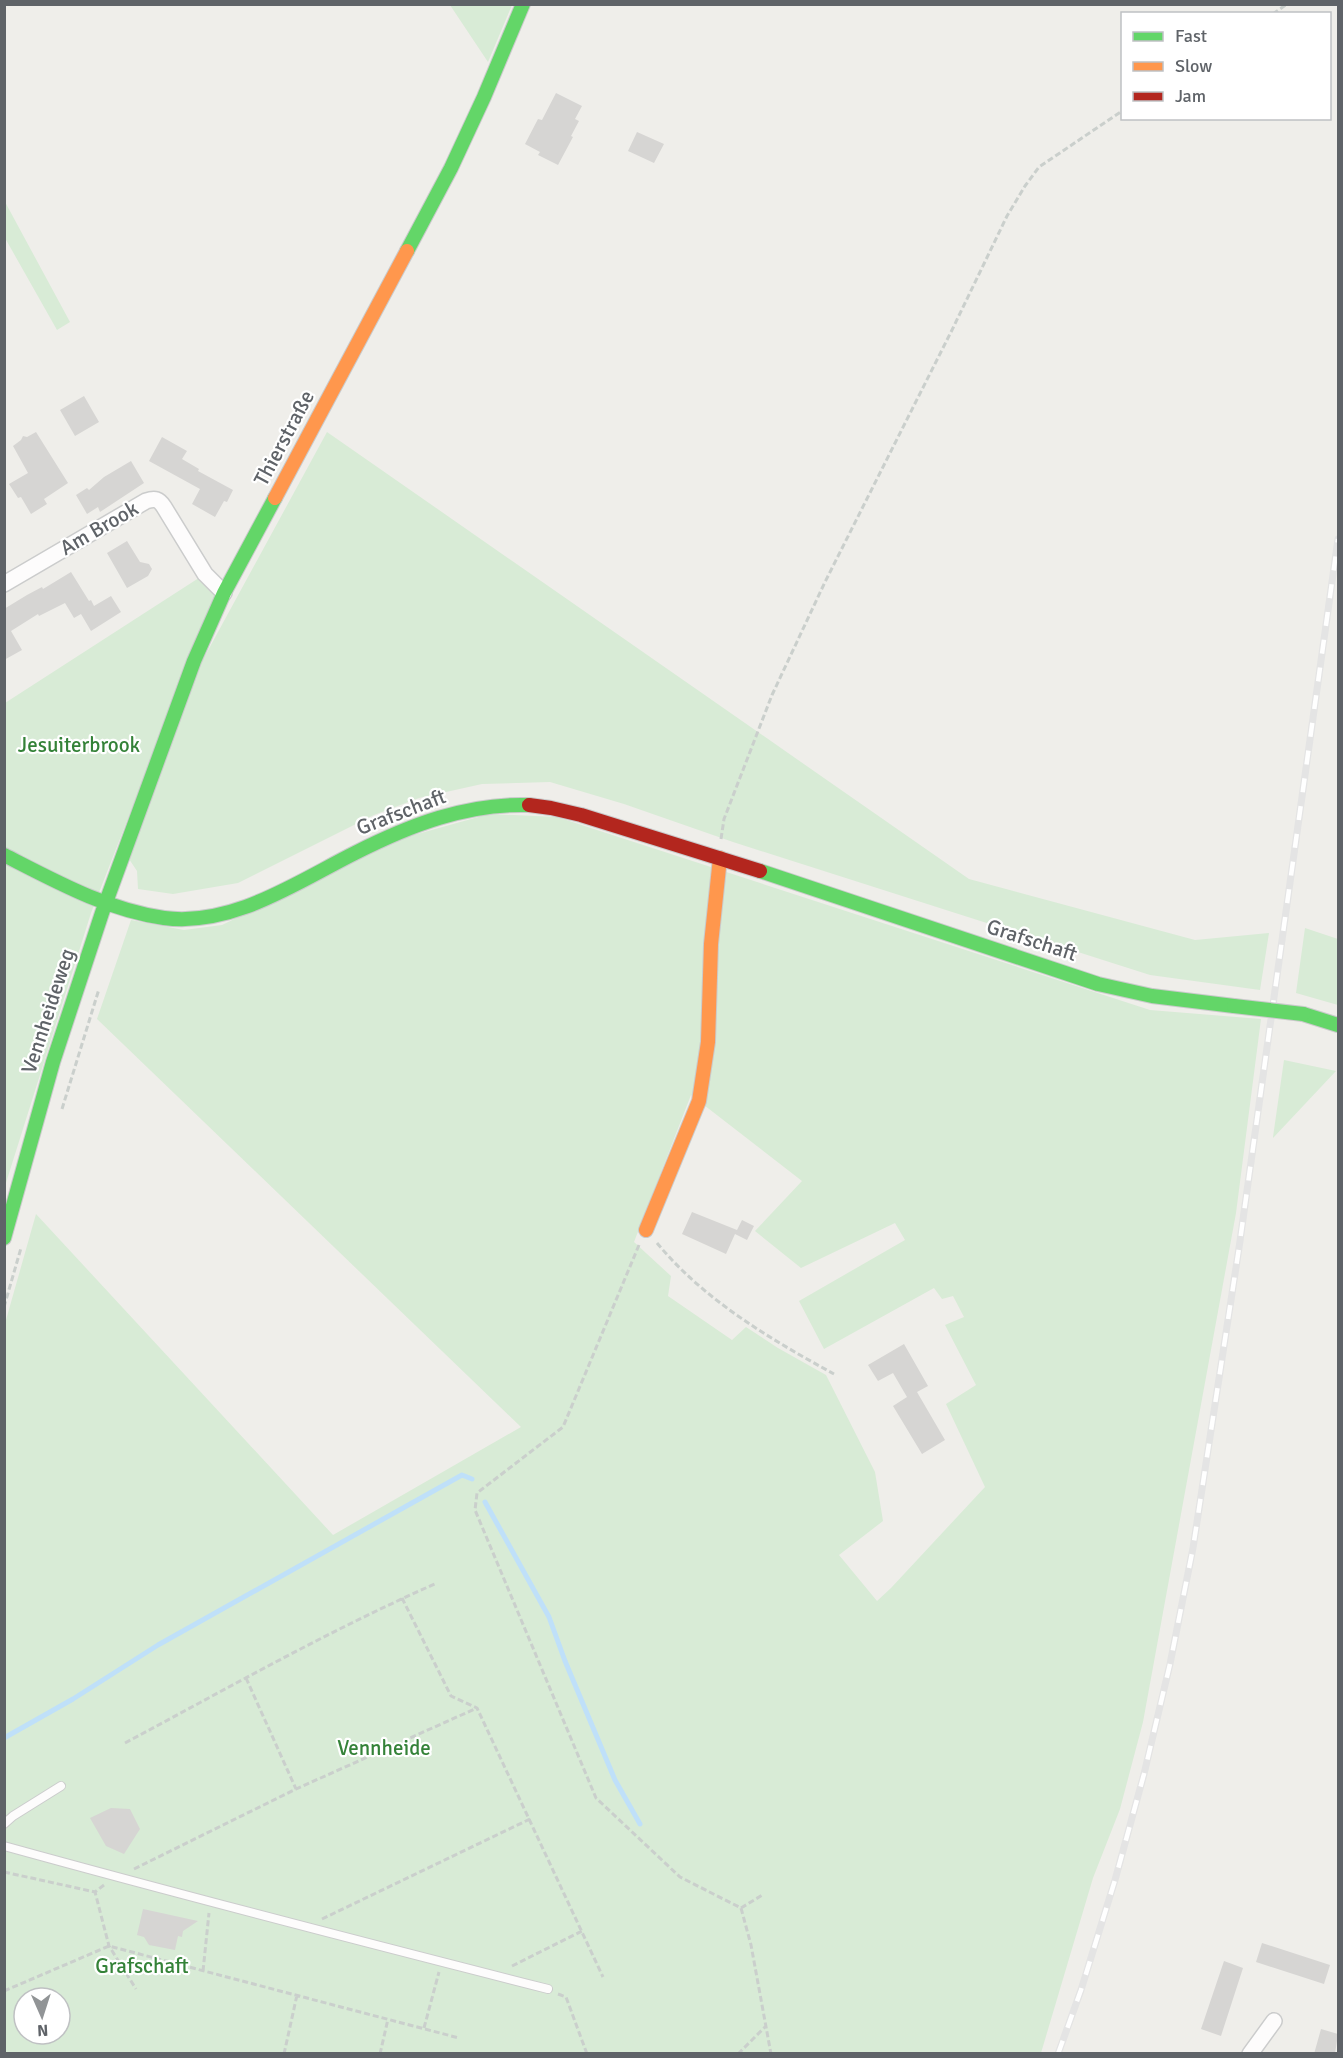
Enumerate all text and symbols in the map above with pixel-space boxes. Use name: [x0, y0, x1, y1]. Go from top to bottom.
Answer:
legend: [1121, 12, 1331, 120]
text: Fast: [1175, 25, 1207, 47]
text: Slow: [1175, 55, 1212, 77]
text: Jam: [1175, 85, 1206, 107]
street label: Thierstraße: [248, 386, 320, 490]
street label: Am Brook: [55, 495, 143, 561]
park label: Jesuiterbrook: [18, 732, 141, 758]
street label: Grafschaft: [353, 783, 450, 841]
street label: Grafschaft: [983, 913, 1081, 967]
street label: Vennheideweg: [16, 945, 80, 1077]
park label: Vennheide: [337, 1735, 431, 1761]
park label: Grafschaft: [95, 1953, 189, 1979]
north arrow: [12, 1986, 72, 2046]
text: N: [37, 2020, 49, 2040]

